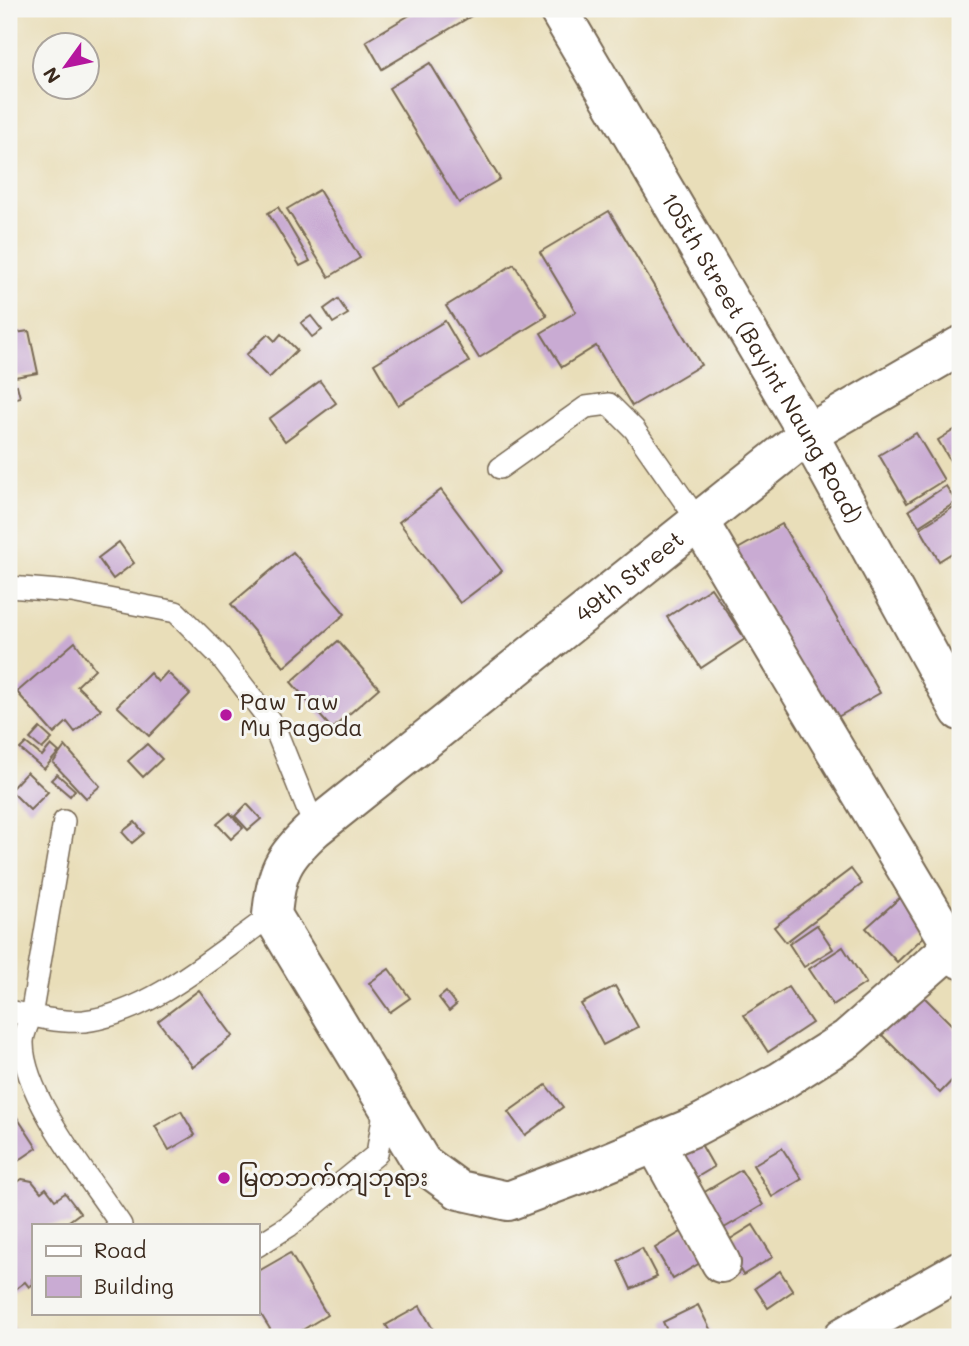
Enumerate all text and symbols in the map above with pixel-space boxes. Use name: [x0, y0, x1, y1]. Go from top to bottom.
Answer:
north arrow: [32, 32, 102, 102]
text: N: [37, 63, 66, 88]
street label: 105th Street (Bayint Naung Road): [655, 186, 870, 528]
street label: 49th Street: [569, 523, 690, 628]
place label: Paw Taw Mu Pagoda: [240, 686, 363, 742]
marker: Paw Taw Mu Pagoda: [218, 707, 234, 723]
place label: မြတဘက်ကျဘုရား: [238, 1162, 428, 1197]
marker: မြတဘက်ကျဘုရား: [216, 1170, 232, 1186]
legend: [32, 1224, 259, 1314]
text: Road: [94, 1236, 146, 1263]
text: Building: [94, 1272, 174, 1299]

